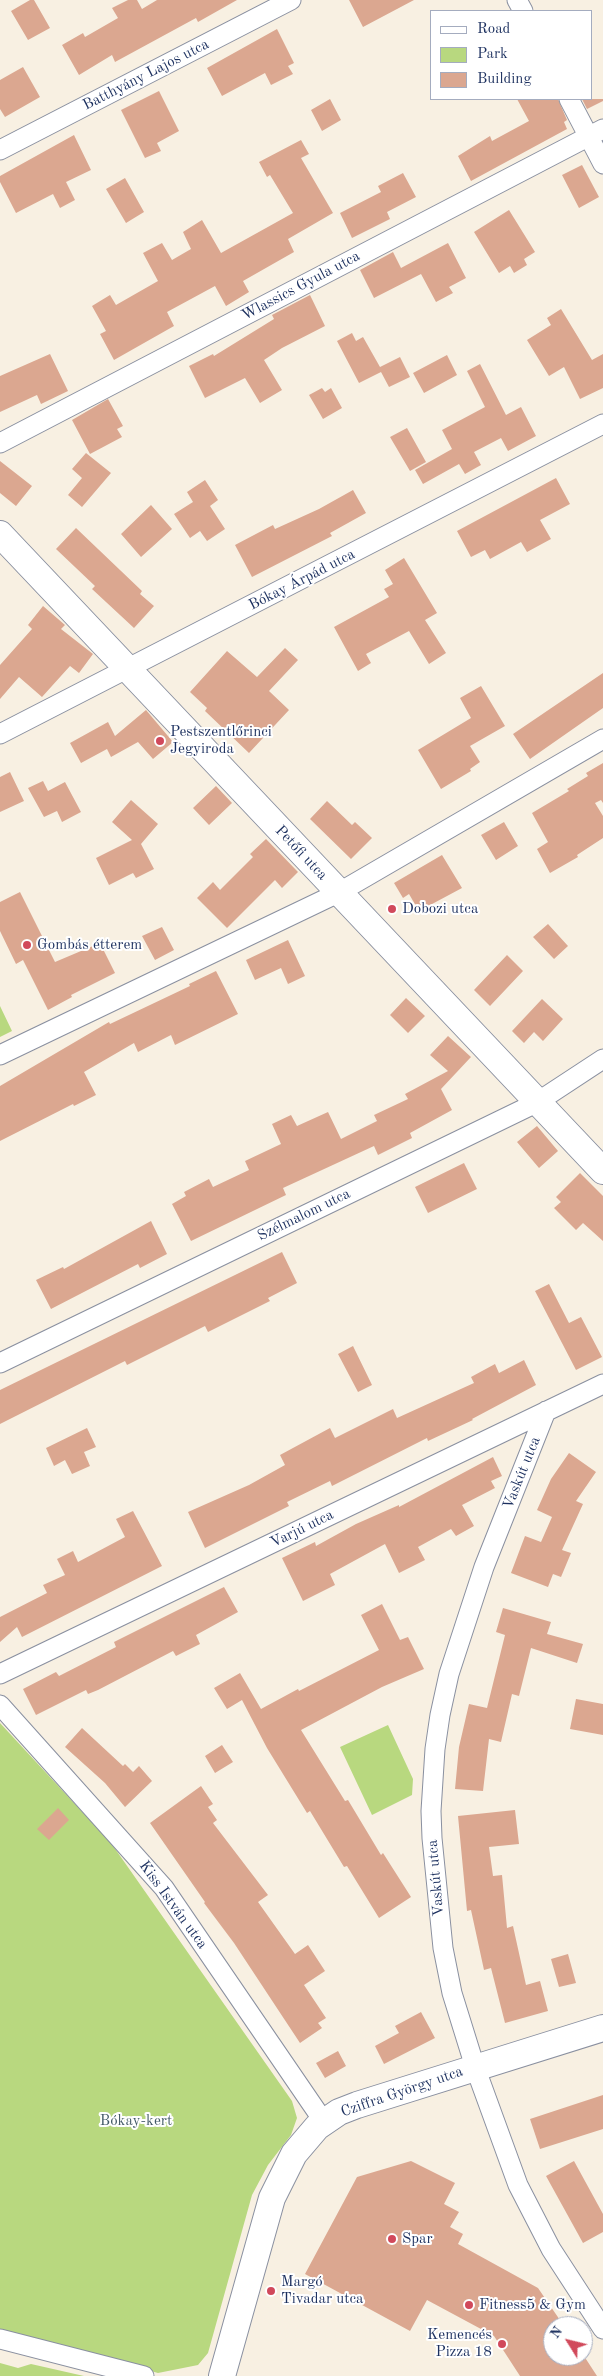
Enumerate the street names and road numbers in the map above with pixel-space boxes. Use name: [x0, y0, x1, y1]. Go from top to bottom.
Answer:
street label: Batthyány Lajos utca: [80, 35, 212, 115]
street label: Wlassics Gyula utca: [239, 247, 363, 325]
street label: Bókay Árpád utca: [246, 545, 358, 615]
street label: Petőfi utca: [271, 822, 331, 884]
street label: Szélmalom utca: [255, 1185, 353, 1245]
street label: Vaskút utca: [499, 1434, 545, 1512]
street label: Varjú utca: [267, 1506, 337, 1552]
street label: Vaskút utca: [424, 1839, 448, 1917]
street label: Kiss István utca: [135, 1857, 211, 1953]
street label: Cziffra György utca: [339, 2063, 465, 2121]

